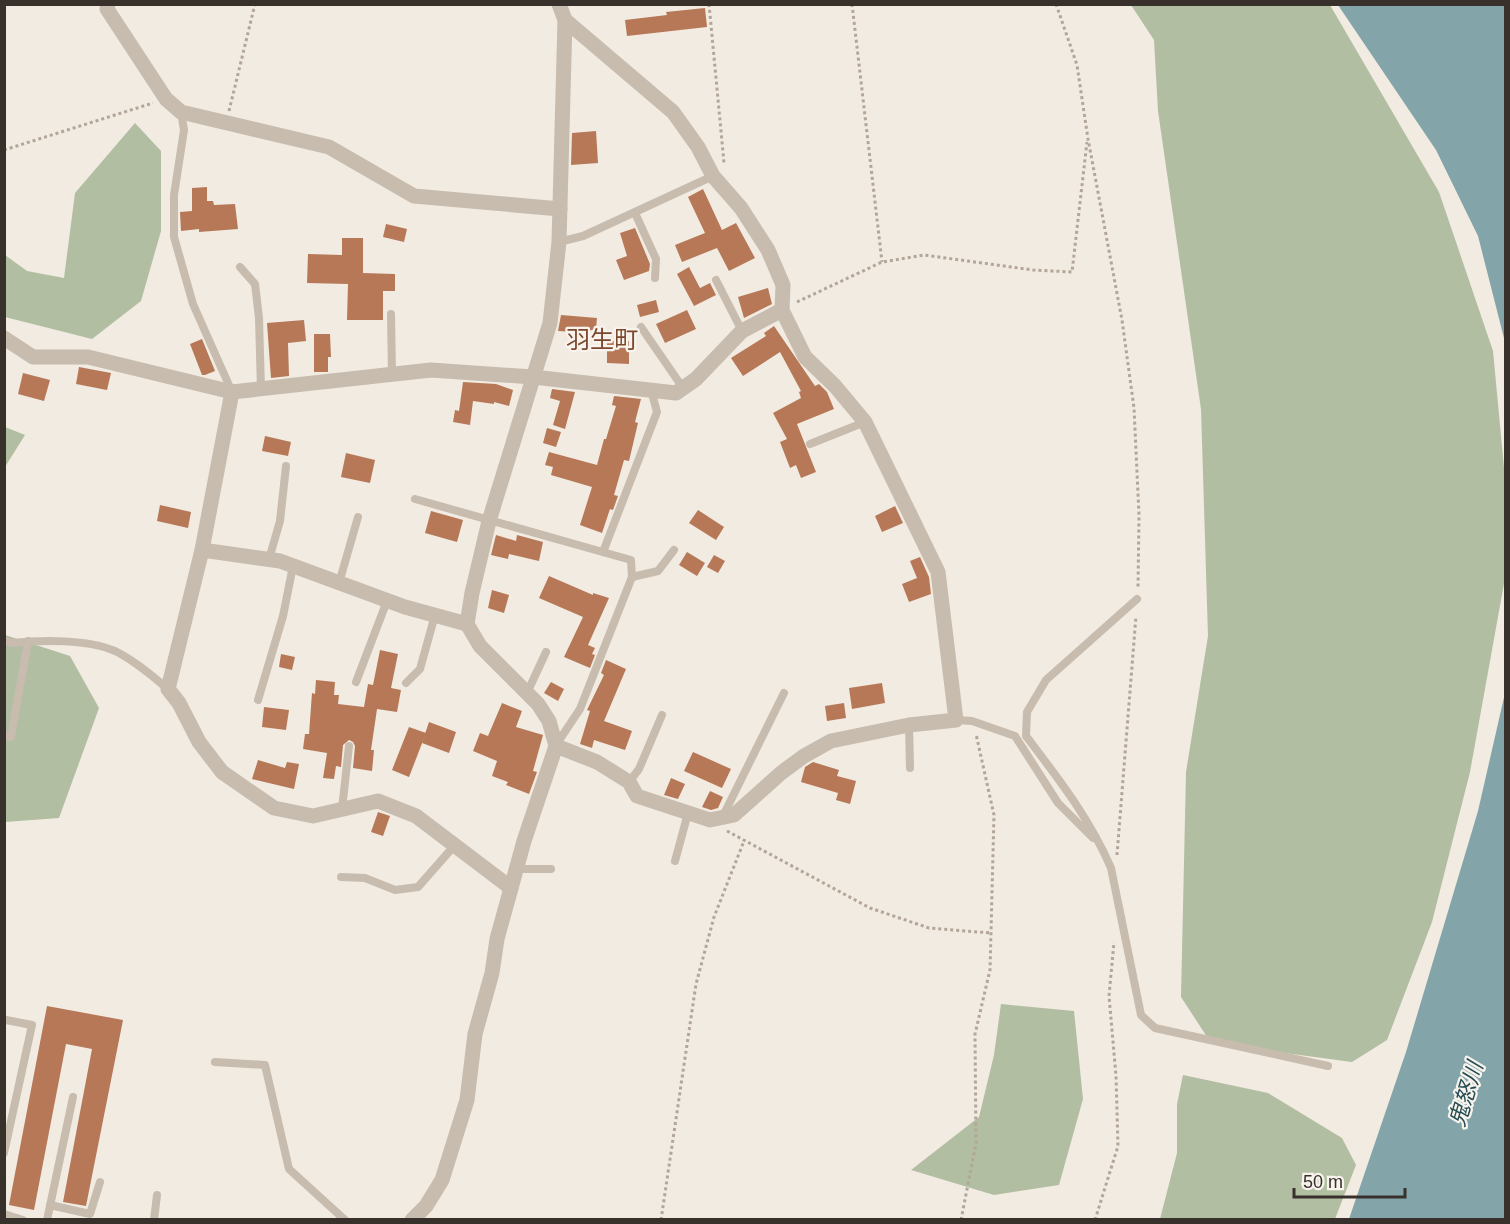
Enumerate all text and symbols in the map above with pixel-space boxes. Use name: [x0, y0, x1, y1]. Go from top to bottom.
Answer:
district label: 羽生町: [566, 326, 638, 353]
water label: 鬼怒川: [1444, 1057, 1488, 1129]
scale bar: [1294, 1161, 1405, 1199]
text: 50 m: [1303, 1172, 1343, 1192]

